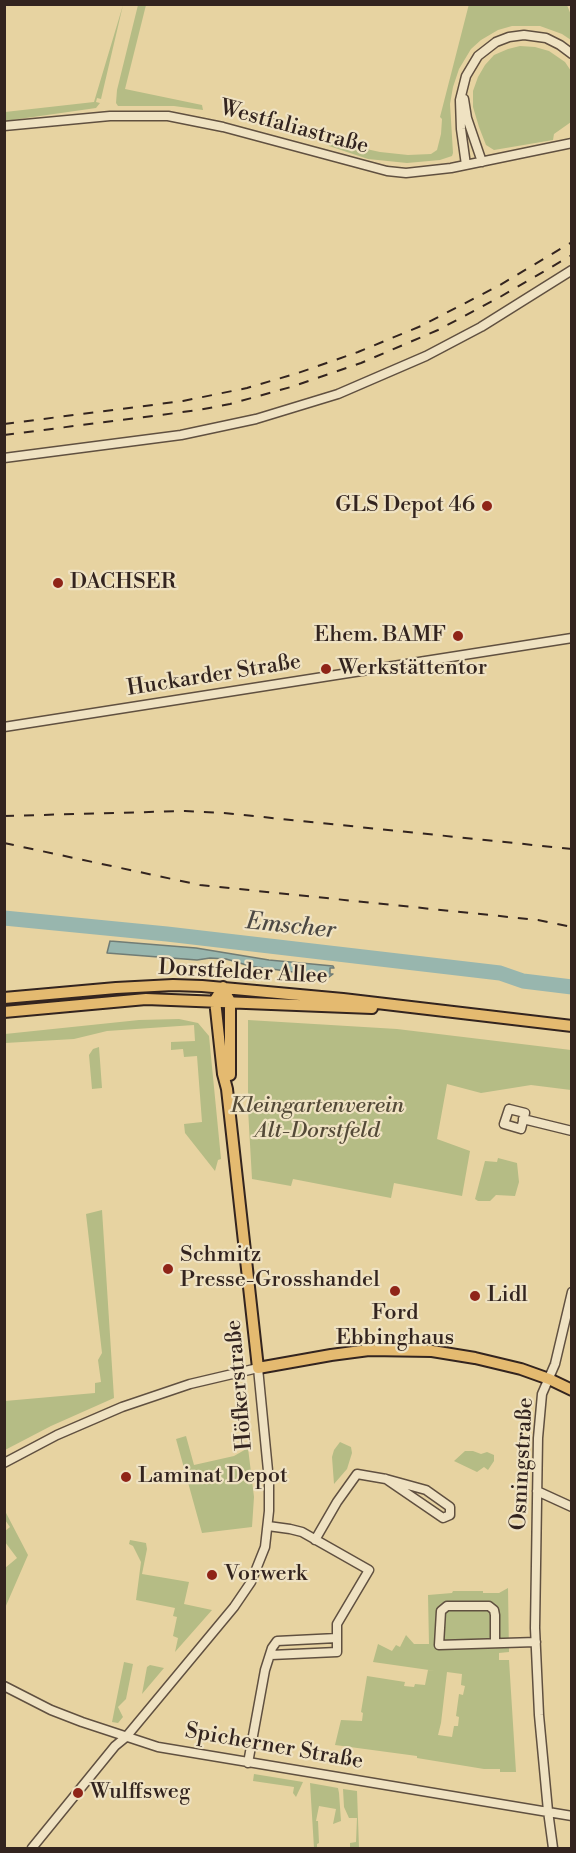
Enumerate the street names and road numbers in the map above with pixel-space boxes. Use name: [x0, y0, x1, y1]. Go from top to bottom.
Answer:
street label: Westfaliastraße: [217, 95, 371, 161]
street label: Huckarder Straße: [125, 649, 303, 703]
street label: Dorstfelder Allee: [158, 955, 328, 991]
street label: Höfkerstraße: [221, 1319, 259, 1451]
street label: Osningstraße: [506, 1397, 540, 1531]
street label: Spicherner Straße: [183, 1718, 365, 1776]

